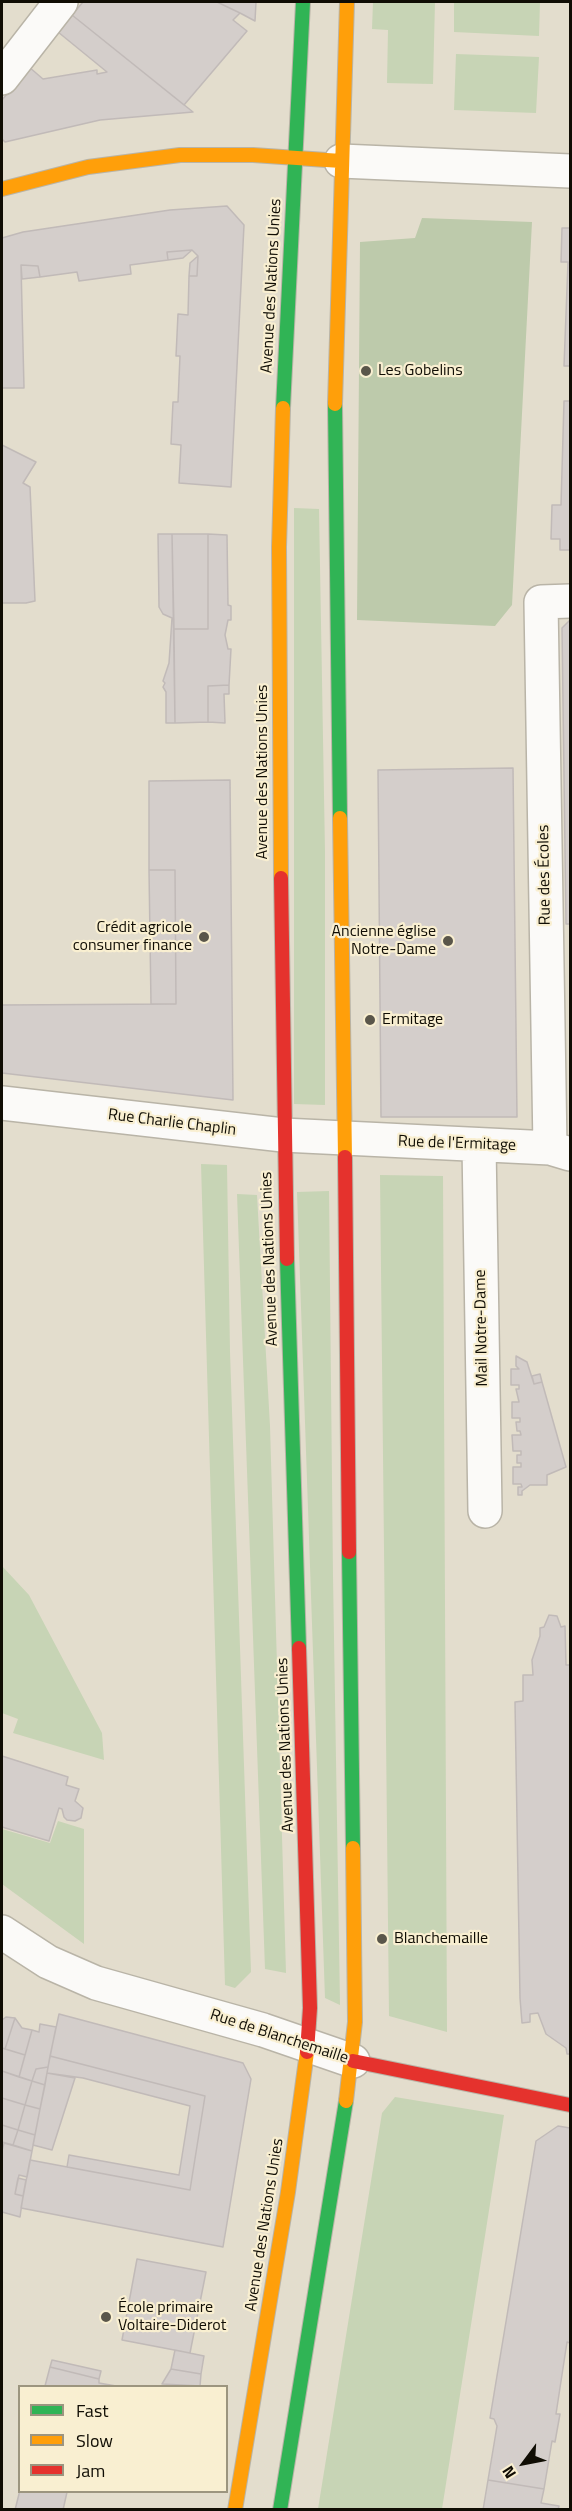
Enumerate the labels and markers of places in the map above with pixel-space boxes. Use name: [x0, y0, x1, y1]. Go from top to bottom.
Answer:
place label: Les Gobelins: [378, 361, 463, 381]
marker: Les Gobelins: [359, 364, 373, 378]
place label: Crédit agricole consumer finance: [73, 918, 192, 956]
place label: Ancienne église Notre-Dame: [332, 922, 436, 960]
marker: Crédit agricole consumer finance: [197, 930, 211, 944]
marker: Ancienne église Notre-Dame: [441, 934, 455, 948]
place label: Ermitage: [382, 1010, 443, 1030]
marker: Ermitage: [363, 1013, 377, 1027]
place label: Blanchemaille: [394, 1929, 488, 1949]
marker: Blanchemaille: [375, 1932, 389, 1946]
place label: École primaire Voltaire-Diderot: [118, 2298, 226, 2336]
marker: École primaire Voltaire-Diderot: [99, 2310, 113, 2324]

